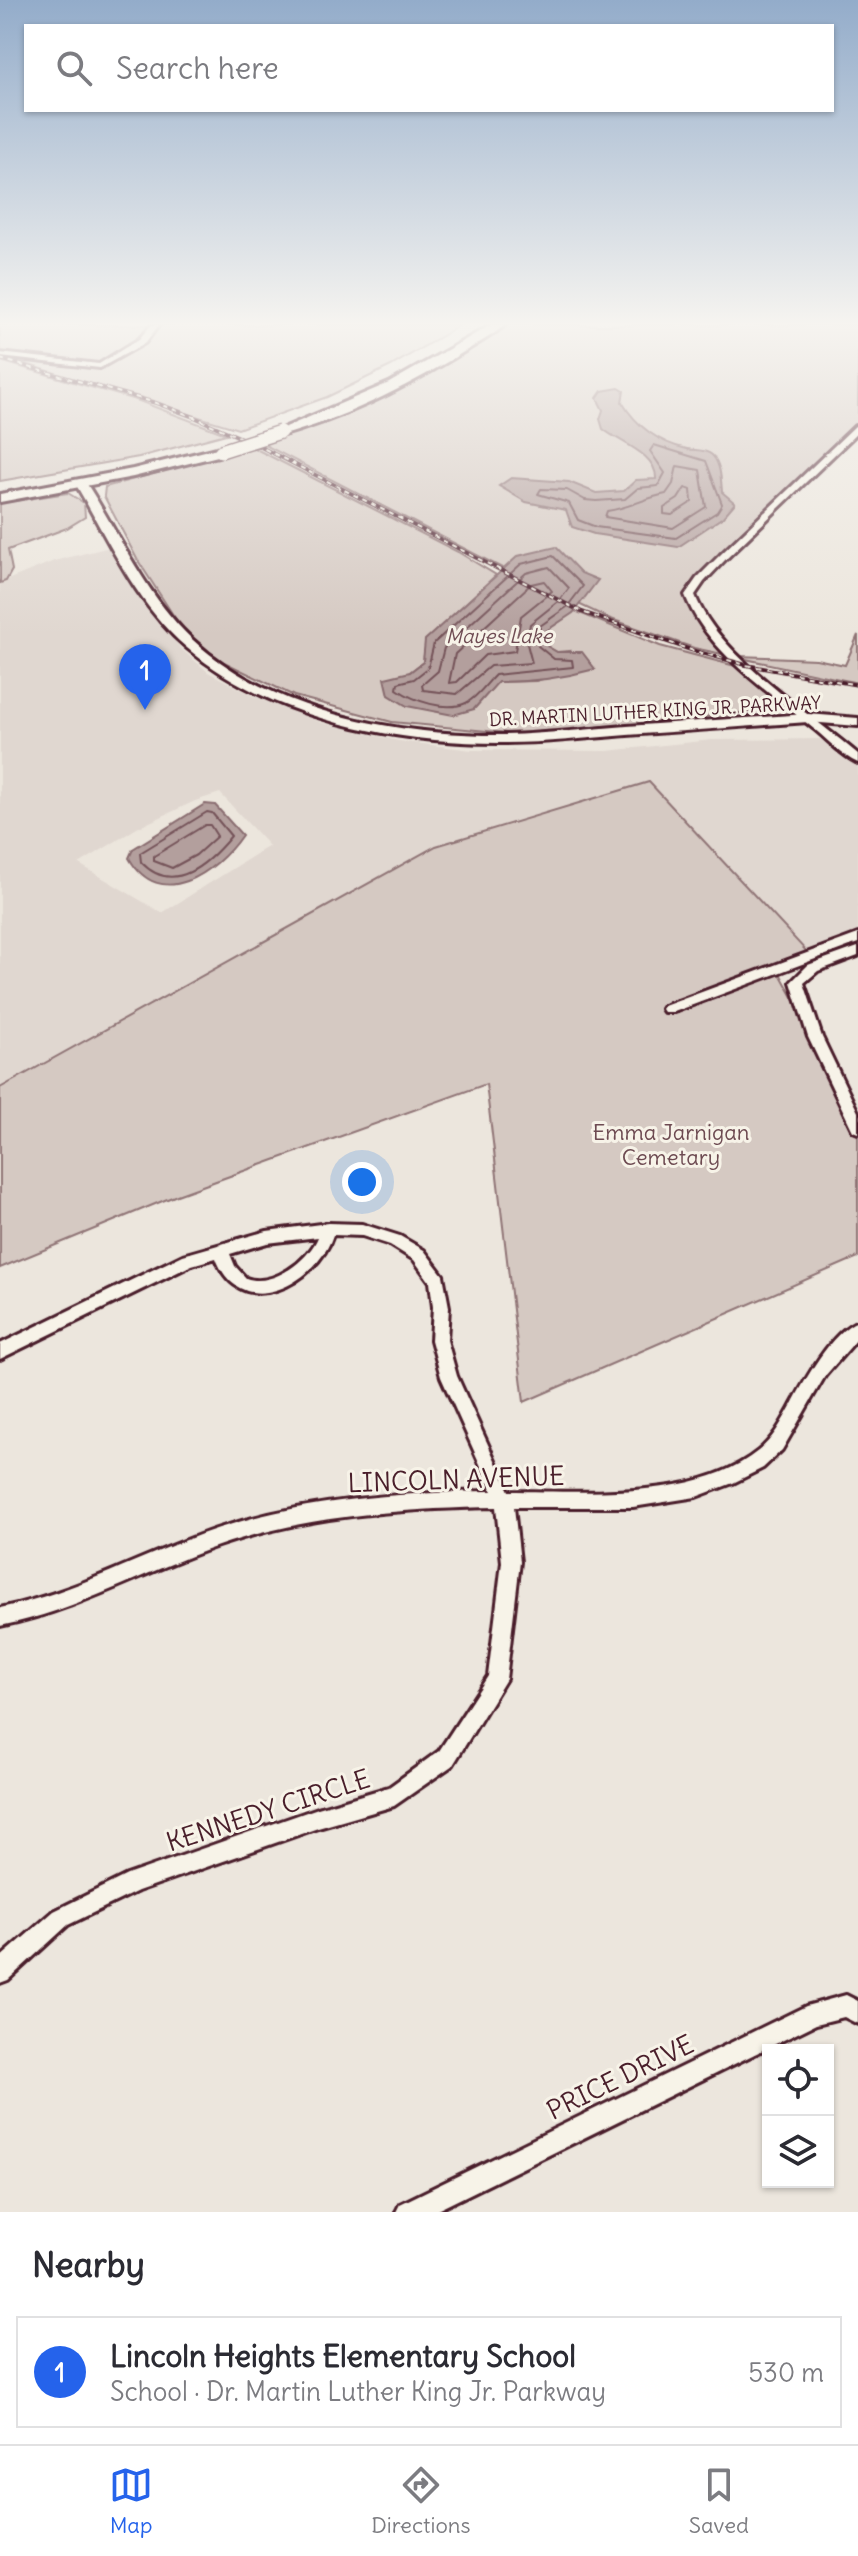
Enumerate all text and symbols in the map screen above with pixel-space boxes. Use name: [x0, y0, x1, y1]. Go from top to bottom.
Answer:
search box: [24, 24, 834, 112]
icon: search: [52, 46, 96, 90]
text: Search here: [116, 49, 279, 87]
water label: Mayes Lake: [446, 623, 553, 648]
pin: 1: [119, 644, 171, 710]
street label: DR. MARTIN LUTHER KING JR. PARKWAY: [488, 691, 822, 731]
park label: Emma Jarnigan Cemetary: [592, 1118, 750, 1171]
your location: [342, 1162, 382, 1202]
street label: LINCOLN AVENUE: [347, 1459, 565, 1499]
street label: KENNEDY CIRCLE: [162, 1762, 374, 1858]
street label: PRICE DRIVE: [541, 2027, 699, 2127]
map controls: [762, 2044, 834, 2188]
button: locate: [762, 2044, 834, 2116]
button: layers: [762, 2116, 834, 2188]
text: Nearby: [32, 2243, 145, 2286]
text: Lincoln Heights Elementary School: [110, 2337, 576, 2375]
text: 1: [55, 2356, 65, 2389]
text: 530 m: [748, 2356, 824, 2389]
text: School · Dr. Martin Luther King Jr. Parkway: [110, 2375, 606, 2408]
tab: Map: [109, 2463, 153, 2539]
tab: Directions: [371, 2463, 471, 2539]
tab: Saved: [689, 2463, 749, 2539]

